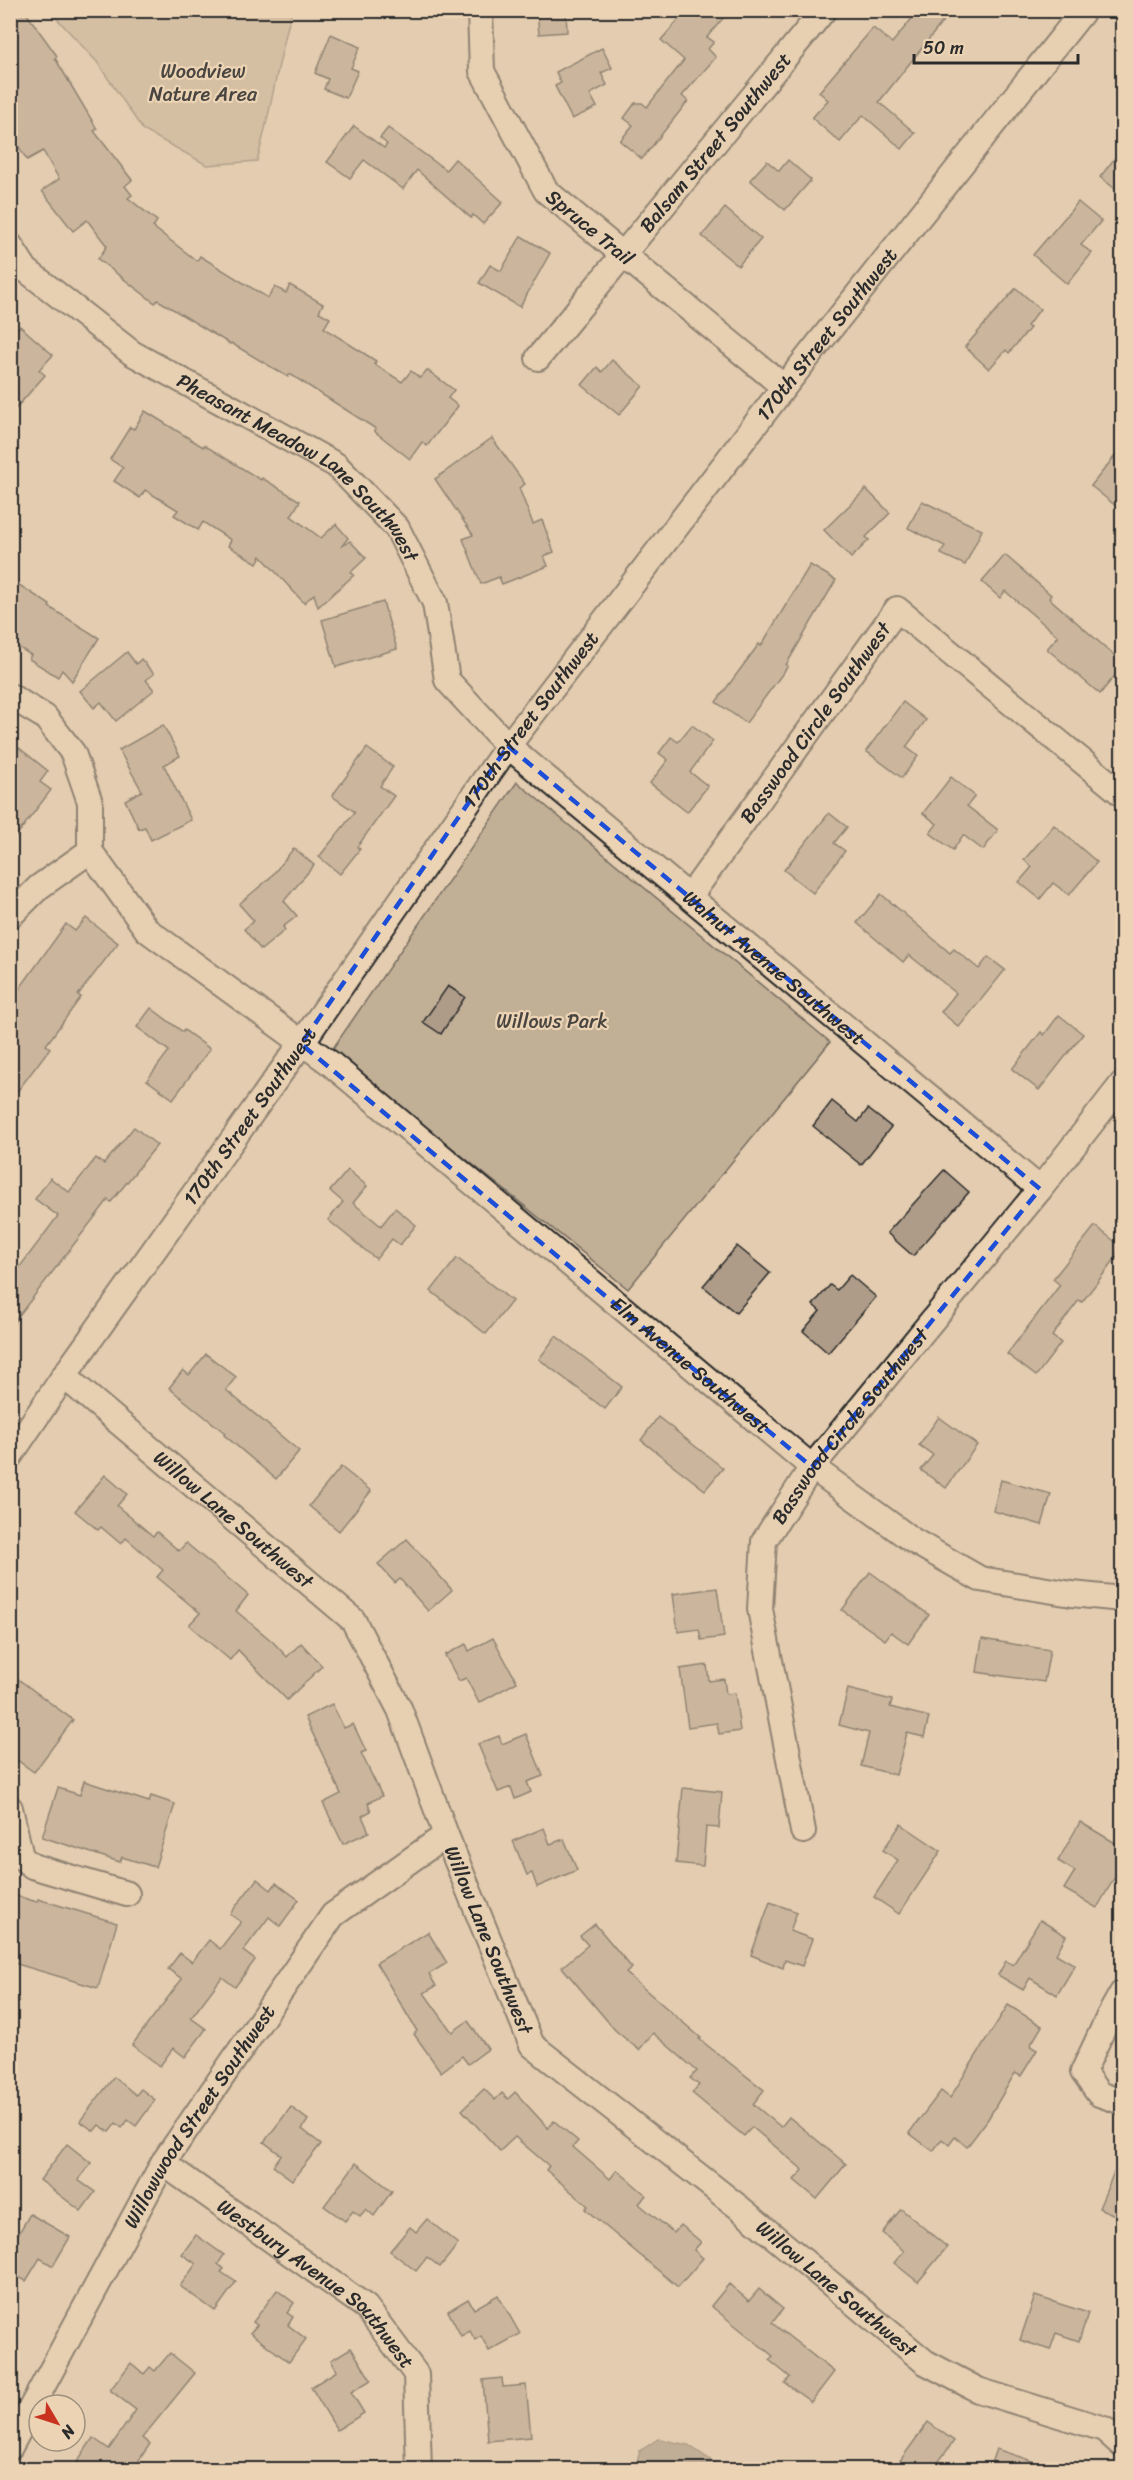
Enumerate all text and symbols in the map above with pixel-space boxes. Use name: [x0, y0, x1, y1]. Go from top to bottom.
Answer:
scale bar: [914, 27, 1078, 65]
text: 50 m: [923, 32, 964, 64]
street label: Balsam Street Southwest: [630, 44, 801, 241]
park label: Woodview Nature Area: [149, 54, 258, 112]
street label: Spruce Trail: [537, 180, 643, 276]
street label: 170th Street Southwest: [747, 240, 907, 429]
street label: Pheasant Meadow Lane Southwest: [170, 364, 429, 569]
street label: Basswood Circle Southwest: [731, 614, 901, 831]
street label: 170th Street Southwest: [453, 623, 609, 815]
street label: Walnut Avenue Southwest: [674, 881, 873, 1055]
park label: Willows Park: [496, 1004, 608, 1039]
street label: 170th Street Southwest: [174, 1019, 326, 1213]
street label: Elm Avenue Southwest: [602, 1288, 778, 1443]
street label: Basswood Circle Southwest: [762, 1319, 938, 1532]
street label: Willow Lane Southwest: [145, 1441, 322, 1598]
street label: Willow Lane Southwest: [434, 1840, 543, 2040]
street label: Willowwood Street Southwest: [114, 1997, 285, 2235]
street label: Westbury Avenue Southwest: [209, 2190, 424, 2377]
street label: Willow Lane Southwest: [748, 2211, 926, 2367]
north arrow: [27, 2393, 87, 2453]
text: N: [53, 2418, 84, 2446]

